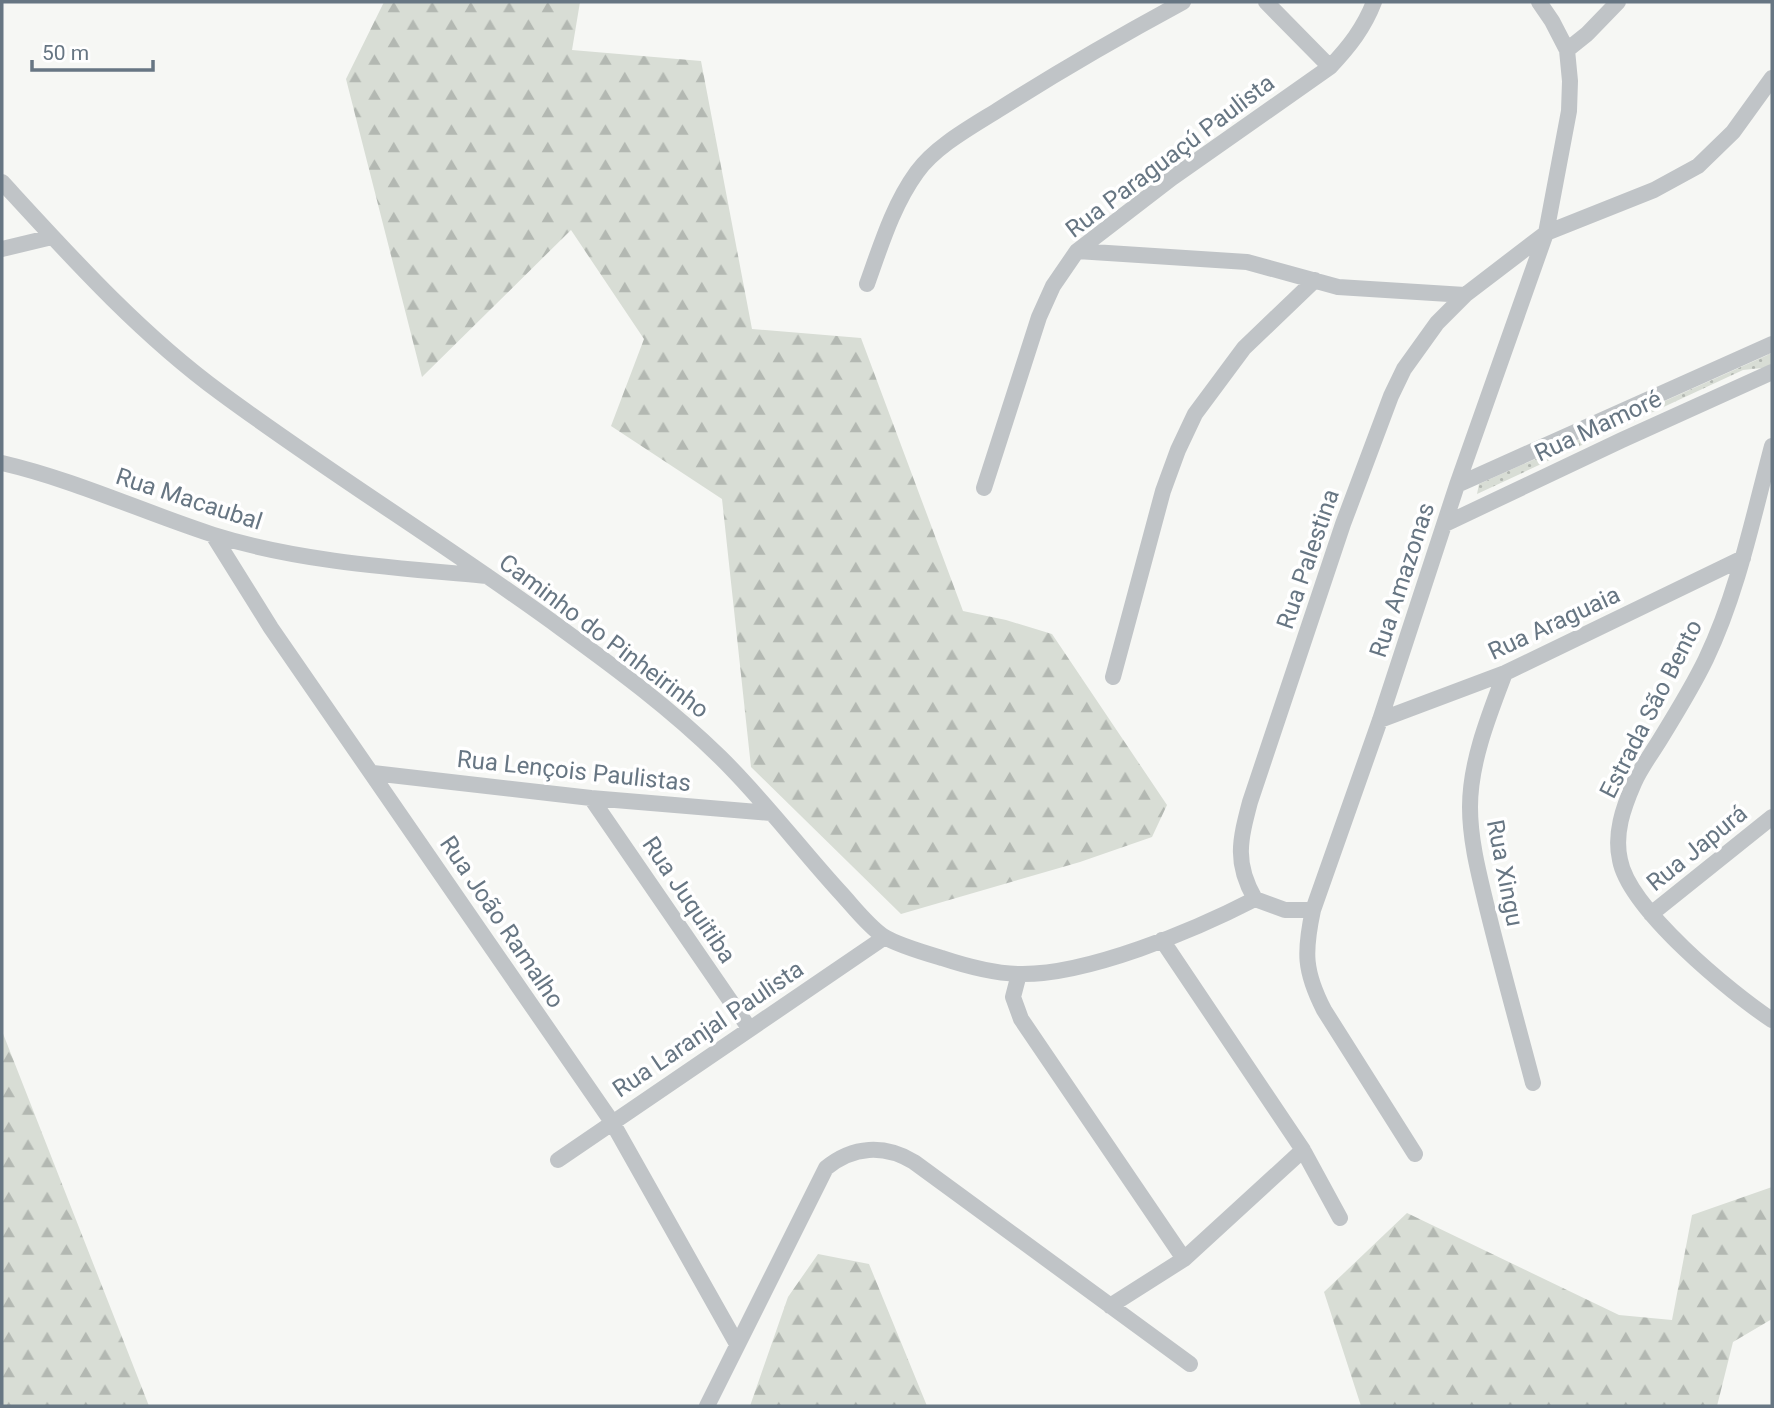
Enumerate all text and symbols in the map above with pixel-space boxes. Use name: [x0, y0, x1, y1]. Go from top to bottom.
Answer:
scale bar: [32, 28, 152, 72]
text: 50 m: [42, 41, 89, 65]
street label: Rua Paraguaçú Paulista: [1060, 69, 1280, 243]
street label: Rua Mamoré: [1530, 384, 1666, 468]
street label: Rua Macaubal: [112, 462, 266, 536]
street label: Rua Palestina: [1271, 485, 1345, 633]
street label: Rua Amazonas: [1364, 499, 1440, 661]
street label: Caminho do Pinheirinho: [494, 548, 714, 724]
street label: Rua Araguaia: [1484, 580, 1624, 666]
street label: Estrada São Bento: [1594, 615, 1708, 803]
street label: Rua Lençois Paulistas: [456, 745, 692, 797]
street label: Rua Japurá: [1641, 799, 1753, 897]
street label: Rua Xingu: [1481, 817, 1529, 929]
street label: Rua João Ramalho: [434, 831, 570, 1013]
street label: Rua Juquitiba: [636, 831, 742, 969]
street label: Rua Laranjal Paulista: [607, 955, 809, 1103]

